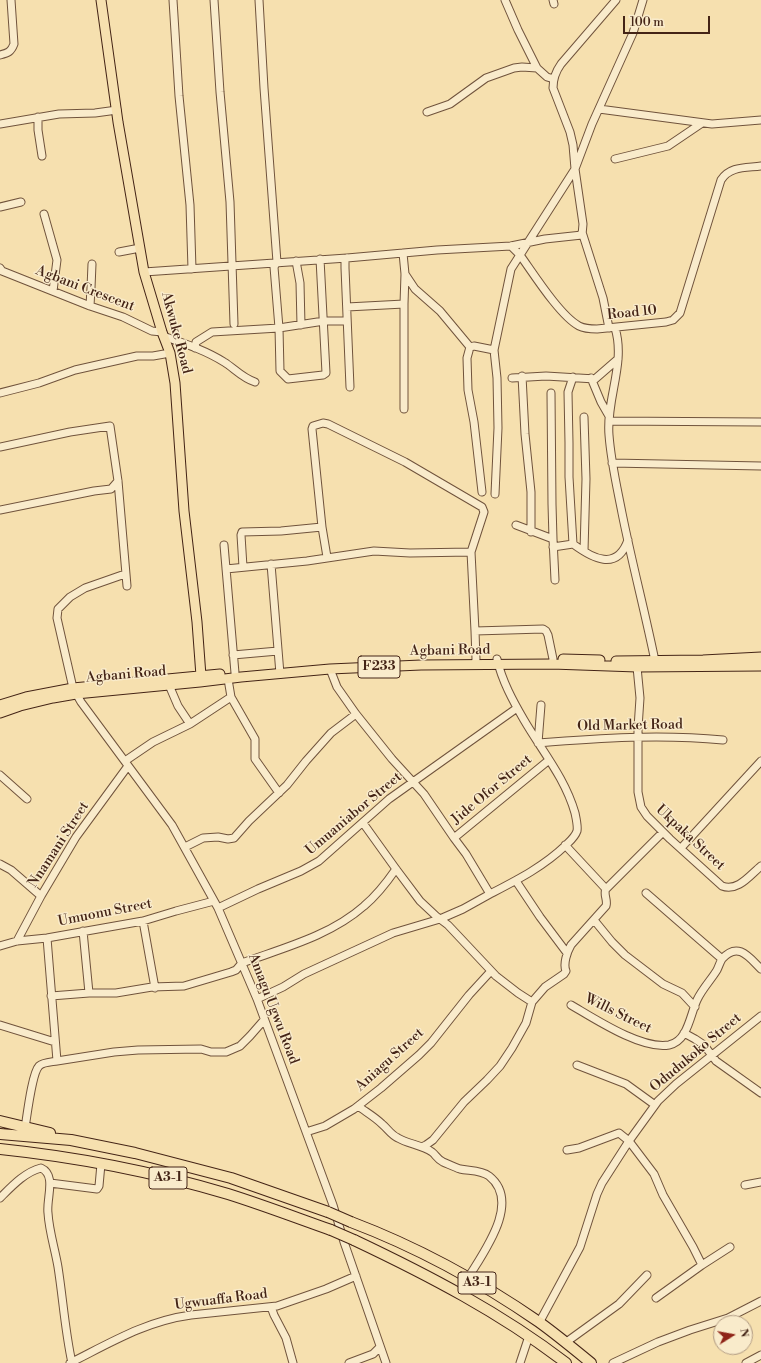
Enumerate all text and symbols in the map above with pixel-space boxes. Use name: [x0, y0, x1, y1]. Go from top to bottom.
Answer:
scale bar: [625, 8, 712, 34]
text: 100 m: [630, 15, 664, 30]
street label: Agbani Crescent: [33, 262, 137, 316]
street label: Akwuke Road: [157, 290, 195, 376]
street label: Road 10: [606, 302, 658, 324]
street label: Agbani Road: [410, 642, 490, 660]
road number: F233: [358, 656, 400, 678]
street label: Agbani Road: [85, 663, 167, 687]
street label: Old Market Road: [577, 717, 683, 735]
street label: Jide Ofor Street: [448, 752, 536, 828]
street label: Umuaniabor Street: [303, 769, 405, 859]
street label: Nnamani Street: [25, 799, 93, 891]
street label: Ukpaka Street: [652, 802, 728, 874]
street label: Umuonu Street: [57, 896, 153, 930]
street label: Amagu Ugwu Road: [244, 951, 302, 1067]
street label: Wills Street: [582, 991, 654, 1037]
street label: Odudukoko Street: [647, 1010, 745, 1096]
street label: Aniagu Street: [353, 1025, 427, 1095]
road number: A3-1: [149, 1167, 187, 1189]
road number: A3-1: [458, 1272, 496, 1294]
street label: Ugwuaffa Road: [174, 1286, 268, 1314]
north arrow: [713, 1315, 753, 1355]
text: N: [736, 1327, 751, 1339]

